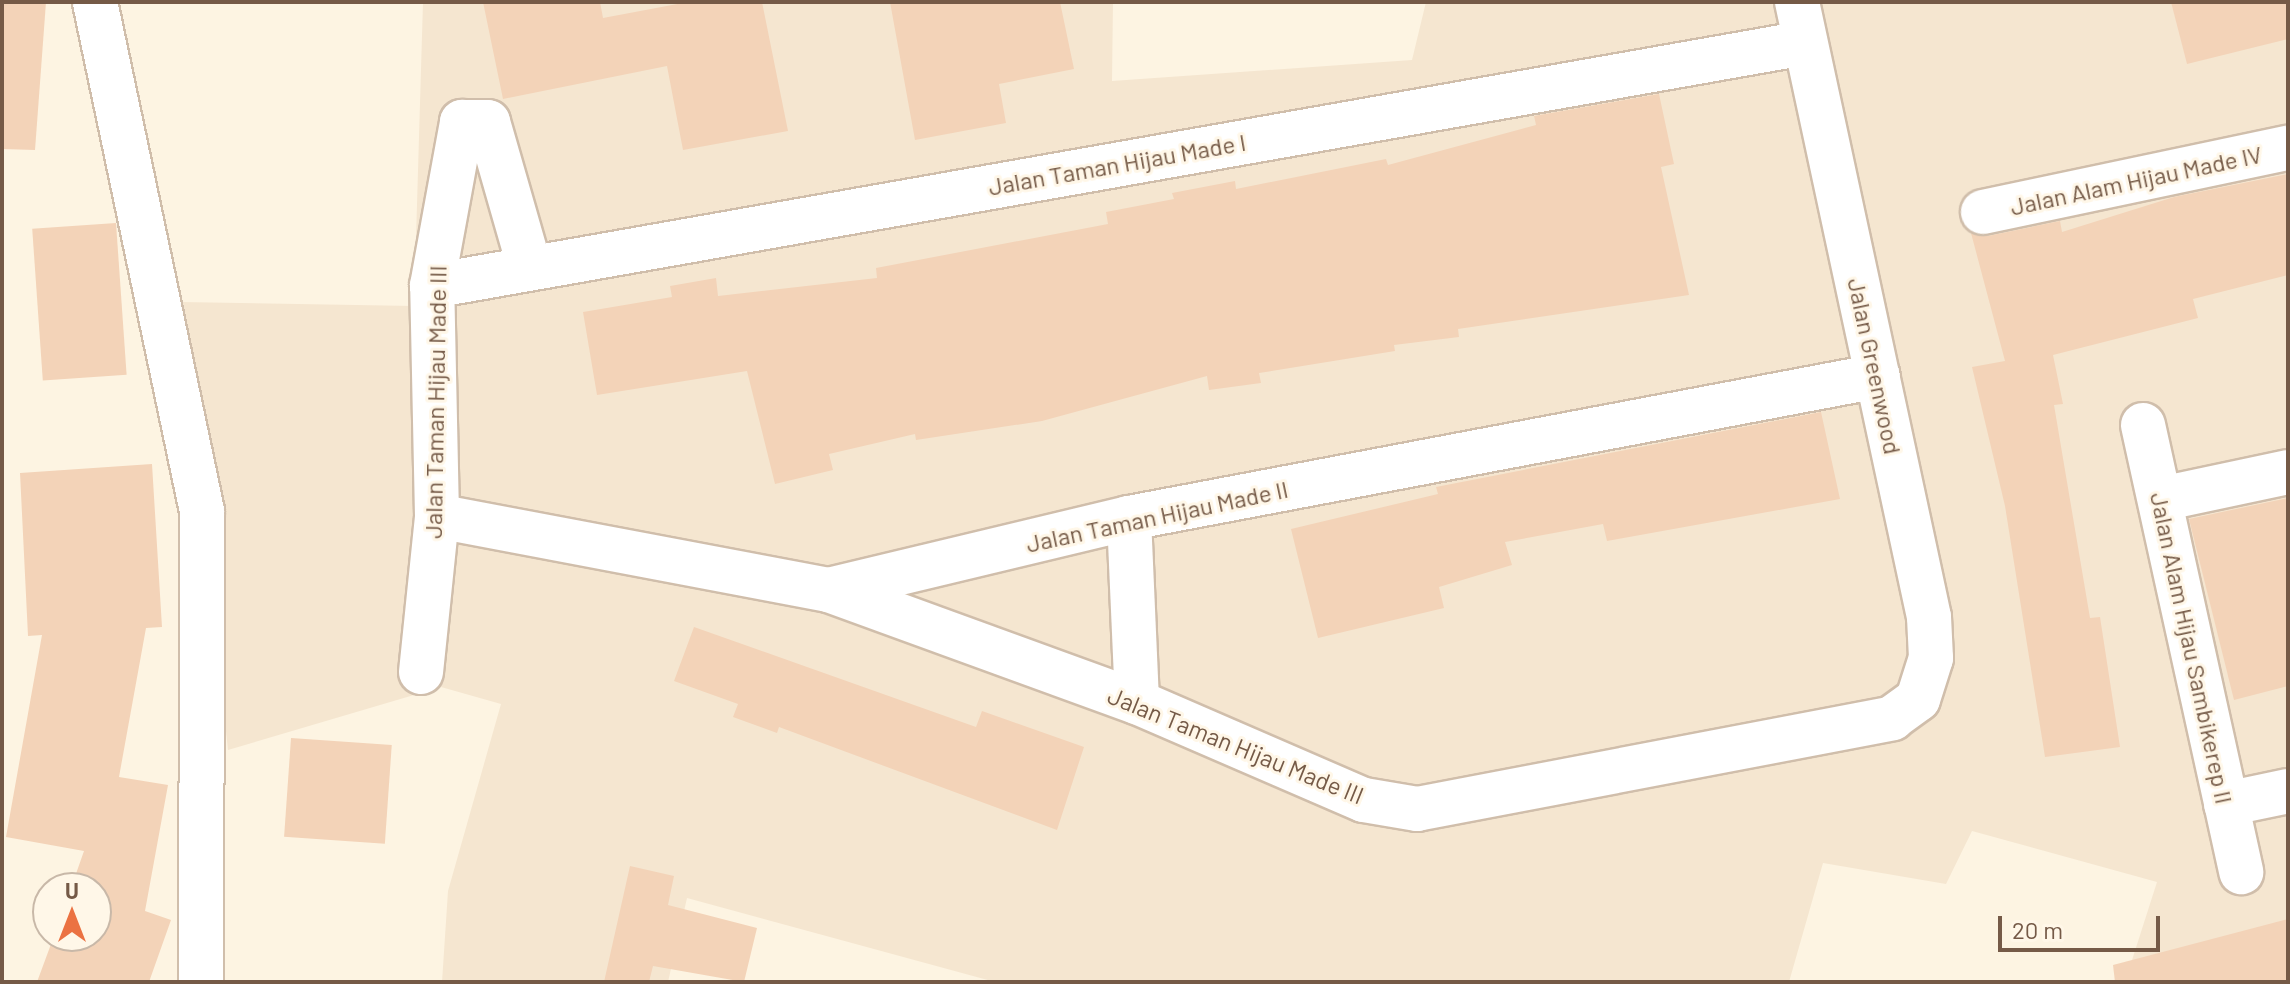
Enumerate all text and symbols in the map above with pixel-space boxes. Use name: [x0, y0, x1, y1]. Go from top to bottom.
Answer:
street label: Jalan Taman Hijau Made I: [986, 127, 1248, 201]
street label: Jalan Alam Hijau Made IV: [2007, 139, 2265, 221]
street label: Jalan Taman Hijau Made III: [418, 265, 452, 539]
street label: Jalan Greenwood: [1842, 275, 1908, 457]
street label: Jalan Taman Hijau Made II: [1023, 474, 1291, 558]
street label: Jalan Alam Hijau Sambikerep II: [2145, 490, 2239, 806]
street label: Jalan Taman Hijau Made III: [1104, 680, 1368, 810]
north arrow: [32, 872, 112, 952]
text: U: [65, 877, 79, 903]
scale bar: [2002, 900, 2164, 950]
text: 20 m: [2012, 915, 2063, 944]

